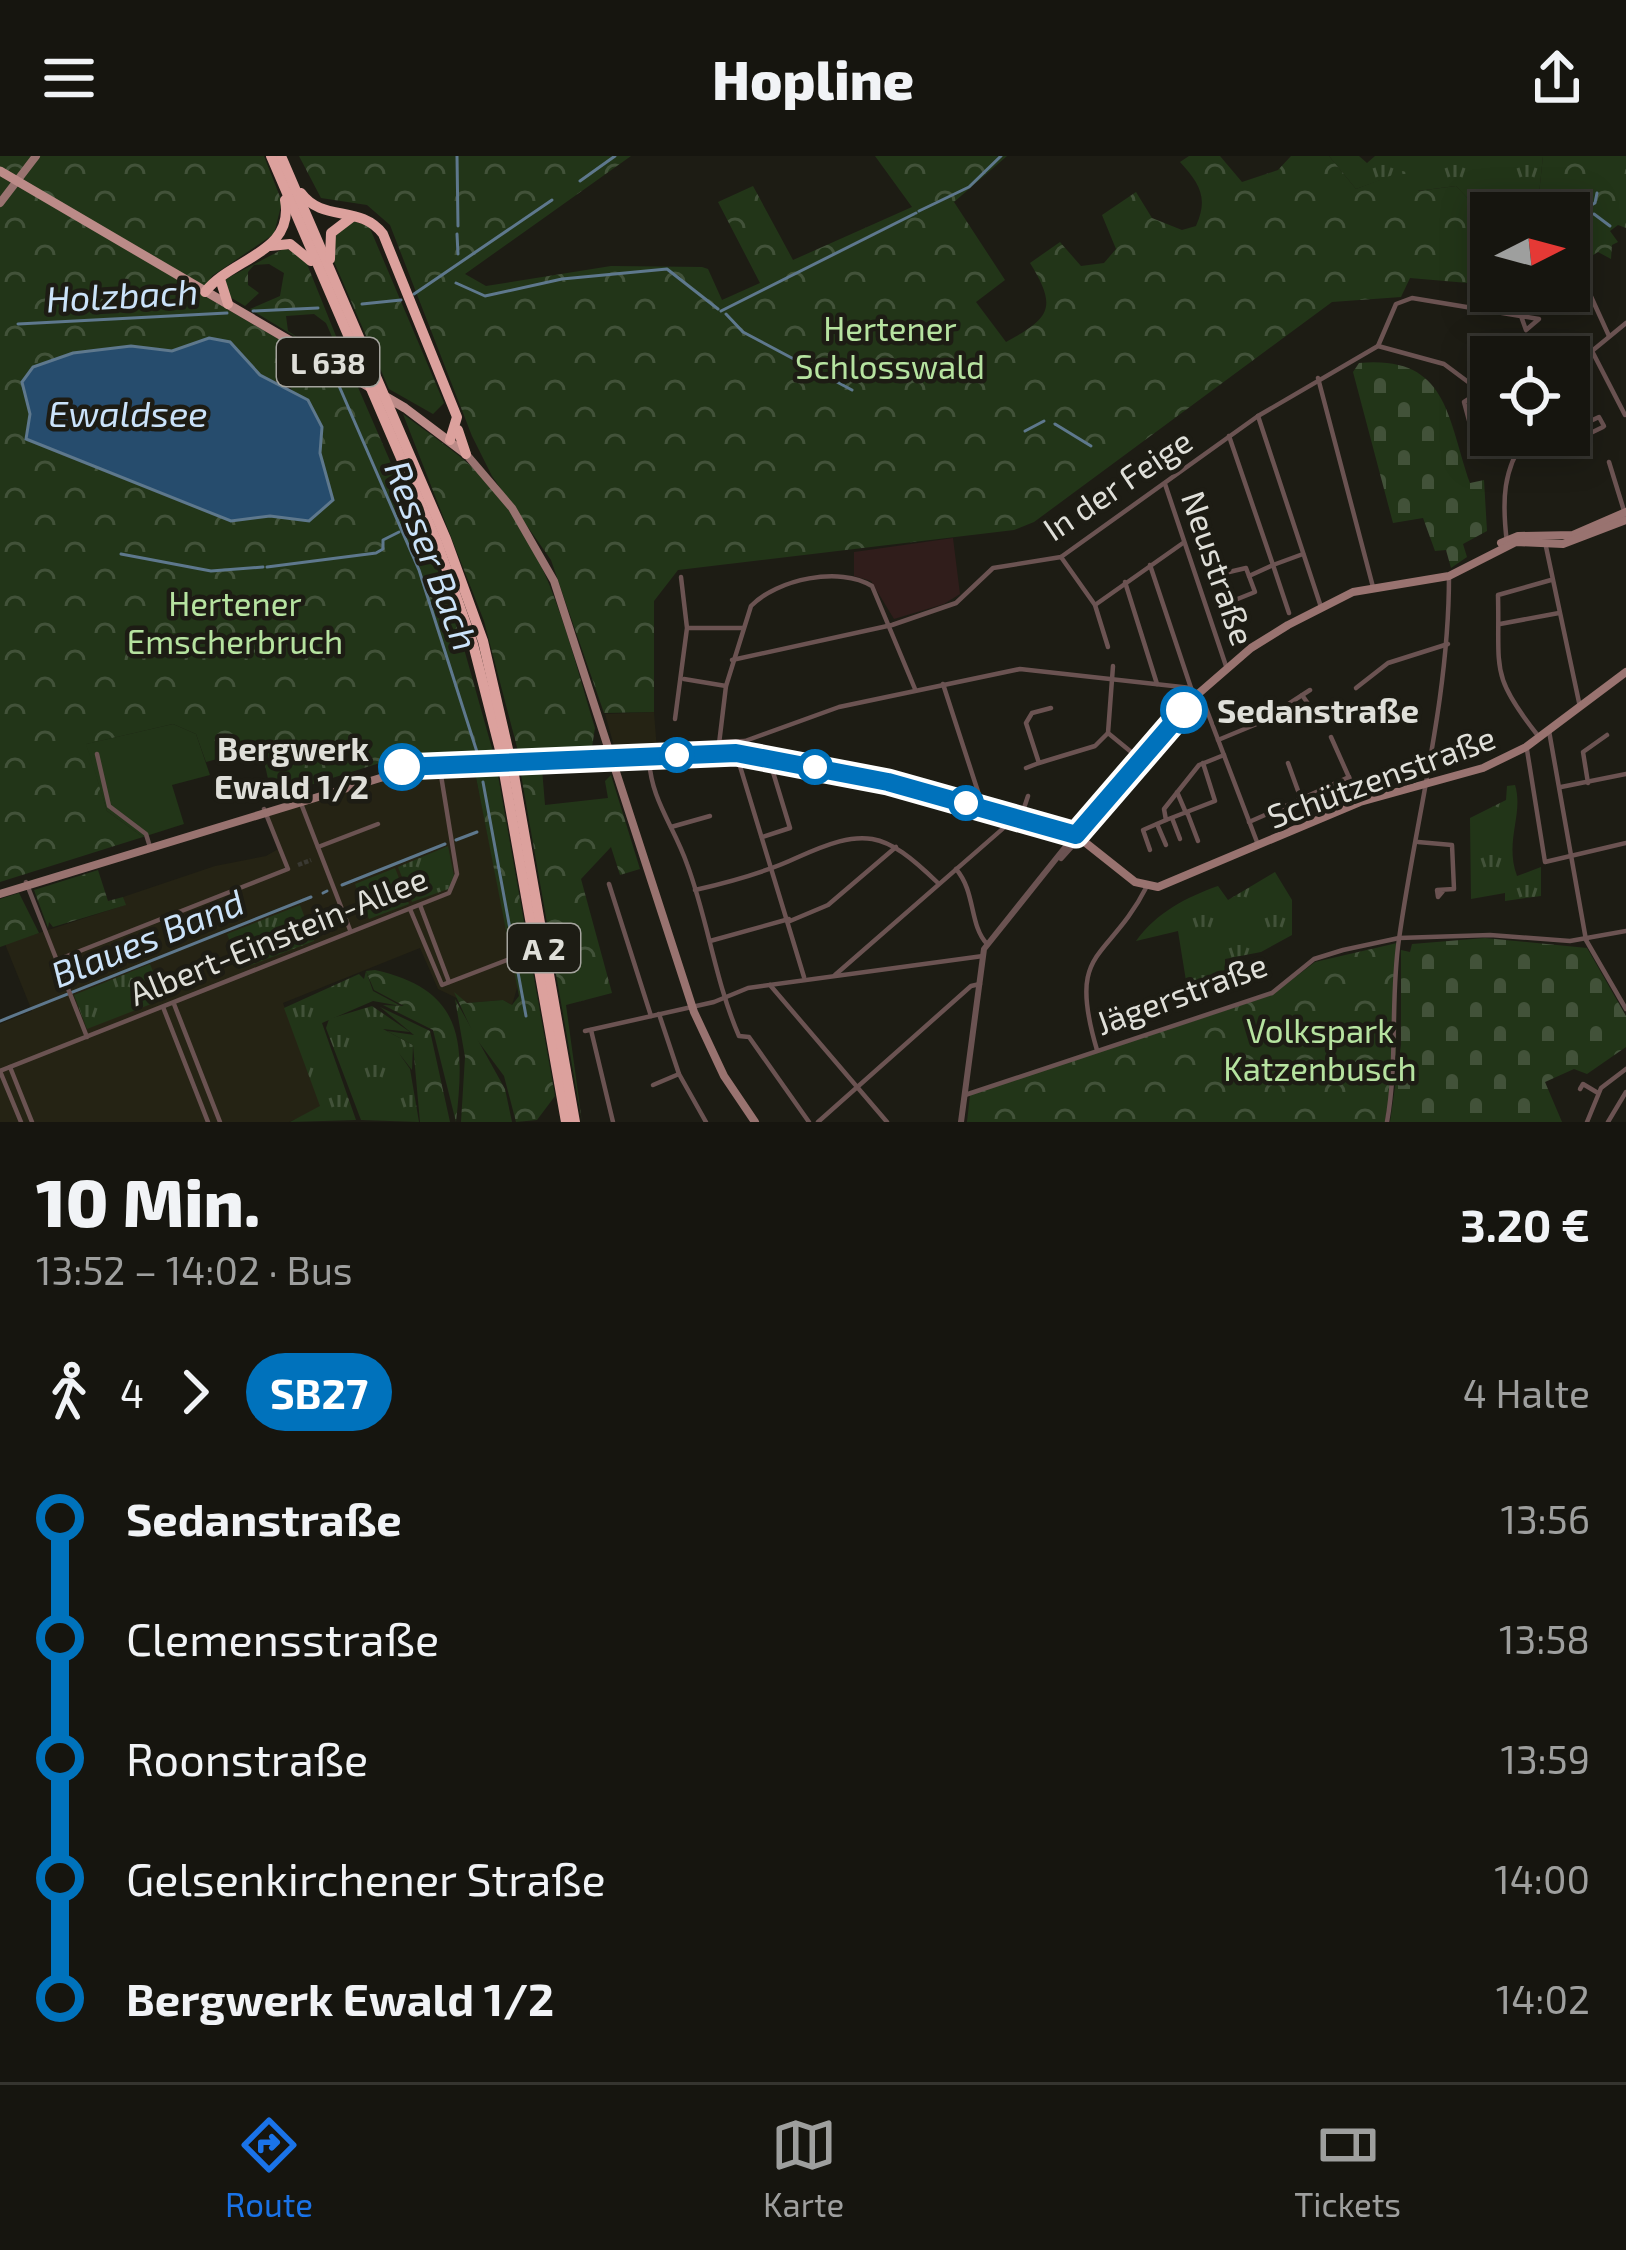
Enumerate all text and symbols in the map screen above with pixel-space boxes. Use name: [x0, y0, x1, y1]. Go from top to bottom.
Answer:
icon: menu: [36, 45, 102, 111]
icon: share: [1524, 45, 1590, 111]
text: Hopline: [712, 46, 914, 111]
north arrow: [1470, 192, 1590, 312]
map controls: [1470, 192, 1590, 456]
water label: Holzbach: [45, 269, 199, 319]
park label: Hertener Schlosswald: [795, 308, 985, 386]
button: locate: [1470, 336, 1590, 456]
road number: L 638: [277, 338, 379, 386]
water label: Ewaldsee: [48, 391, 208, 434]
street label: In der Feige: [1035, 420, 1199, 548]
water label: Resser Bach: [377, 454, 489, 656]
street label: Neustraße: [1174, 486, 1264, 650]
park label: Hertener Emscherbruch: [127, 583, 343, 661]
marker: Sedanstraße: [1162, 688, 1206, 732]
place label: Sedanstraße: [1217, 690, 1419, 730]
street label: Schützenstraße: [1262, 716, 1500, 836]
place label: Bergwerk Ewald 1/2: [214, 728, 370, 806]
unlabelled marker: [661, 739, 693, 771]
marker: Bergwerk Ewald 1/2: [380, 745, 424, 789]
unlabelled marker: [799, 751, 831, 783]
unlabelled marker: [950, 787, 982, 819]
street label: Albert-Einstein-Allee: [123, 857, 433, 1013]
water label: Blaues Band: [45, 879, 249, 995]
road number: A 2: [508, 924, 580, 972]
street label: Jägerstraße: [1090, 944, 1272, 1042]
park label: Volkspark Katzenbusch: [1223, 1010, 1417, 1088]
text: 10 Min.: [36, 1161, 260, 1240]
text: 3.20 €: [1460, 1197, 1590, 1251]
text: 13:52 – 14:02 · Bus: [36, 1246, 353, 1293]
icon: walk: [36, 1359, 102, 1425]
icon: forward: [162, 1359, 228, 1425]
text: SB27: [270, 1367, 368, 1417]
text: 4: [120, 1369, 144, 1416]
text: 4 Halte: [1463, 1369, 1590, 1416]
text: Sedanstraße: [126, 1491, 402, 1545]
text: 13:56: [1500, 1495, 1590, 1542]
text: Clemensstraße: [126, 1611, 439, 1665]
text: 13:58: [1499, 1615, 1590, 1662]
text: Roonstraße: [126, 1731, 368, 1785]
text: 13:59: [1500, 1735, 1590, 1782]
text: Gelsenkirchener Straße: [126, 1851, 606, 1905]
text: 14:00: [1494, 1855, 1590, 1902]
text: Bergwerk Ewald 1/2: [126, 1971, 554, 2025]
text: 14:02: [1496, 1975, 1590, 2022]
tab: Route: [225, 2112, 313, 2224]
tab: Karte: [763, 2112, 844, 2224]
tab: Tickets: [1294, 2112, 1401, 2224]

